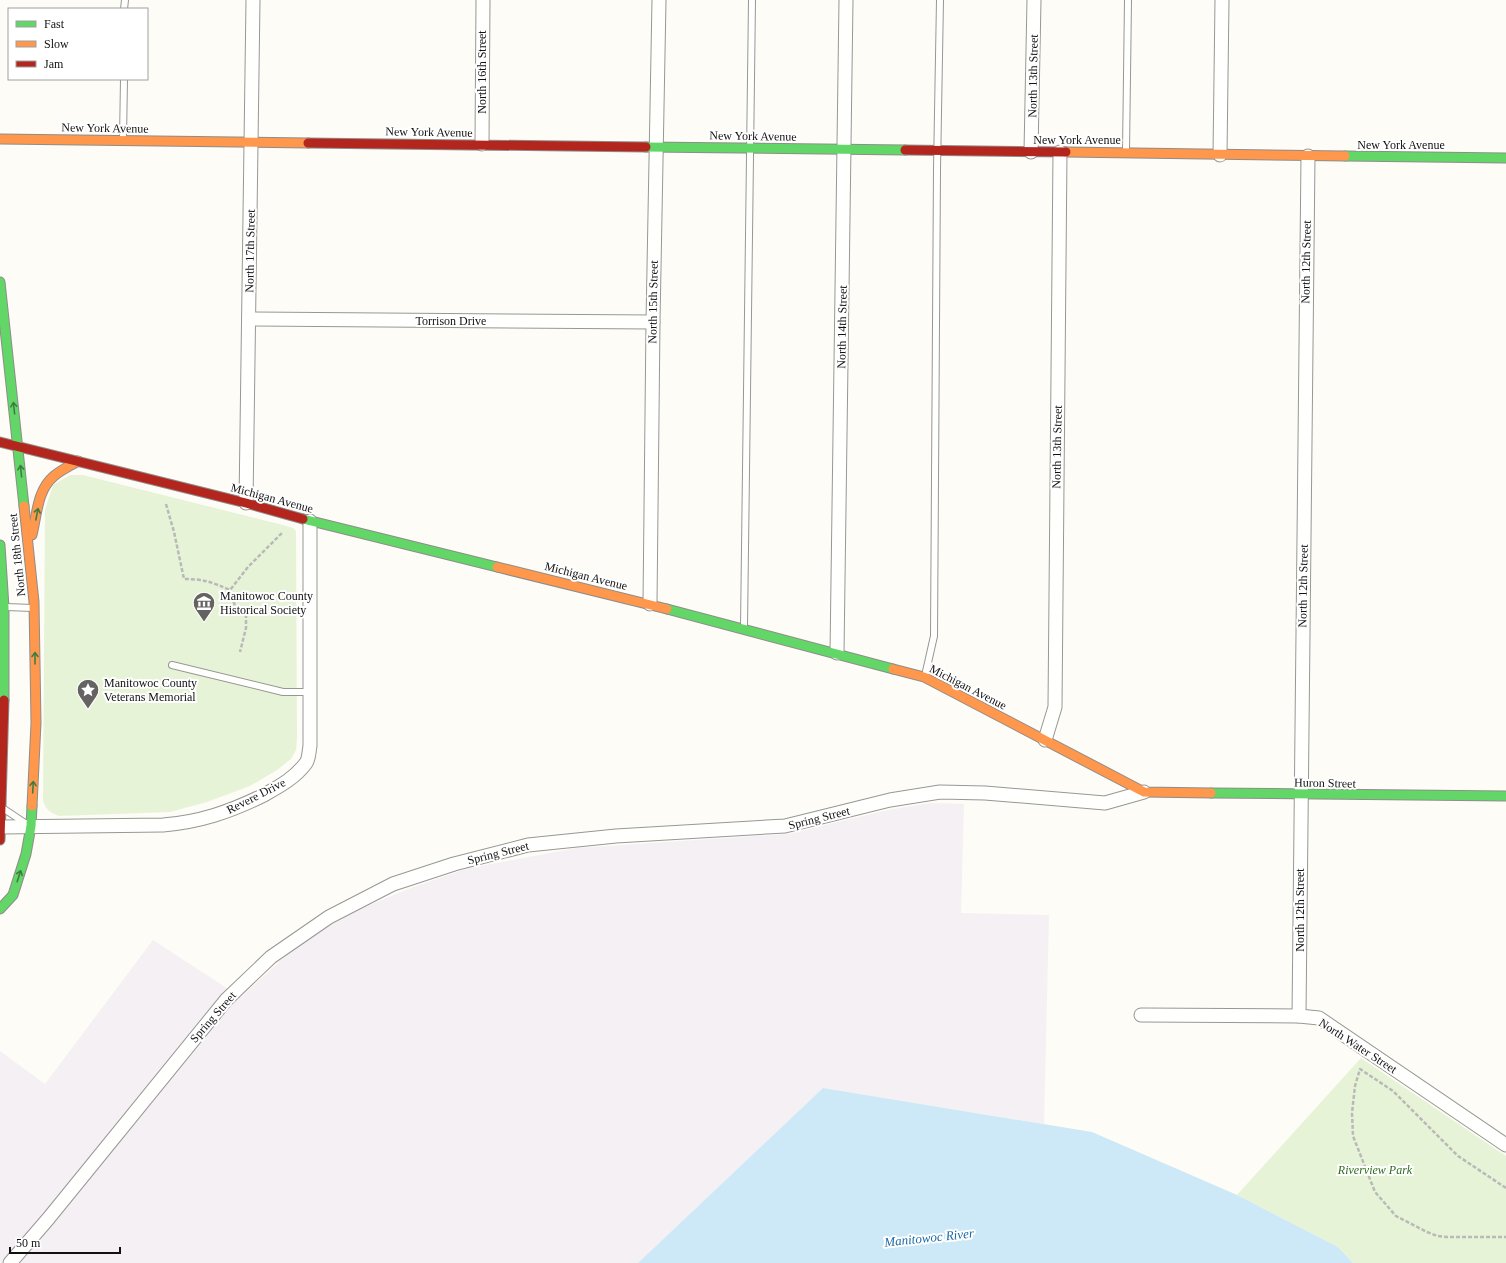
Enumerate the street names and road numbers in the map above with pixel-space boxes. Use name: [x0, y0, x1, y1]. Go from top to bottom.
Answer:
street label: North 16th Street: [475, 30, 489, 114]
street label: North 13th Street: [1025, 34, 1041, 118]
street label: New York Avenue: [61, 120, 149, 136]
street label: New York Avenue: [385, 124, 473, 140]
street label: New York Avenue: [709, 128, 797, 144]
street label: New York Avenue: [1033, 133, 1121, 147]
street label: New York Avenue: [1357, 138, 1445, 152]
street label: North 17th Street: [242, 209, 258, 293]
street label: North 12th Street: [1298, 220, 1314, 304]
street label: North 15th Street: [645, 260, 661, 344]
street label: North 14th Street: [834, 285, 850, 369]
street label: Torrison Drive: [416, 314, 486, 328]
street label: North 13th Street: [1049, 405, 1065, 489]
street label: Michigan Avenue: [229, 480, 315, 516]
street label: North 18th Street: [6, 512, 28, 597]
street label: North 12th Street: [1295, 544, 1311, 628]
street label: Michigan Avenue: [543, 559, 629, 593]
street label: Michigan Avenue: [927, 662, 1009, 712]
street label: Revere Drive: [224, 775, 288, 817]
street label: Huron Street: [1294, 775, 1357, 791]
street label: Spring Street: [787, 803, 852, 832]
street label: Spring Street: [466, 838, 531, 867]
street label: North 12th Street: [1293, 868, 1307, 952]
street label: Spring Street: [187, 988, 239, 1045]
street label: North Water Street: [1316, 1016, 1400, 1077]

